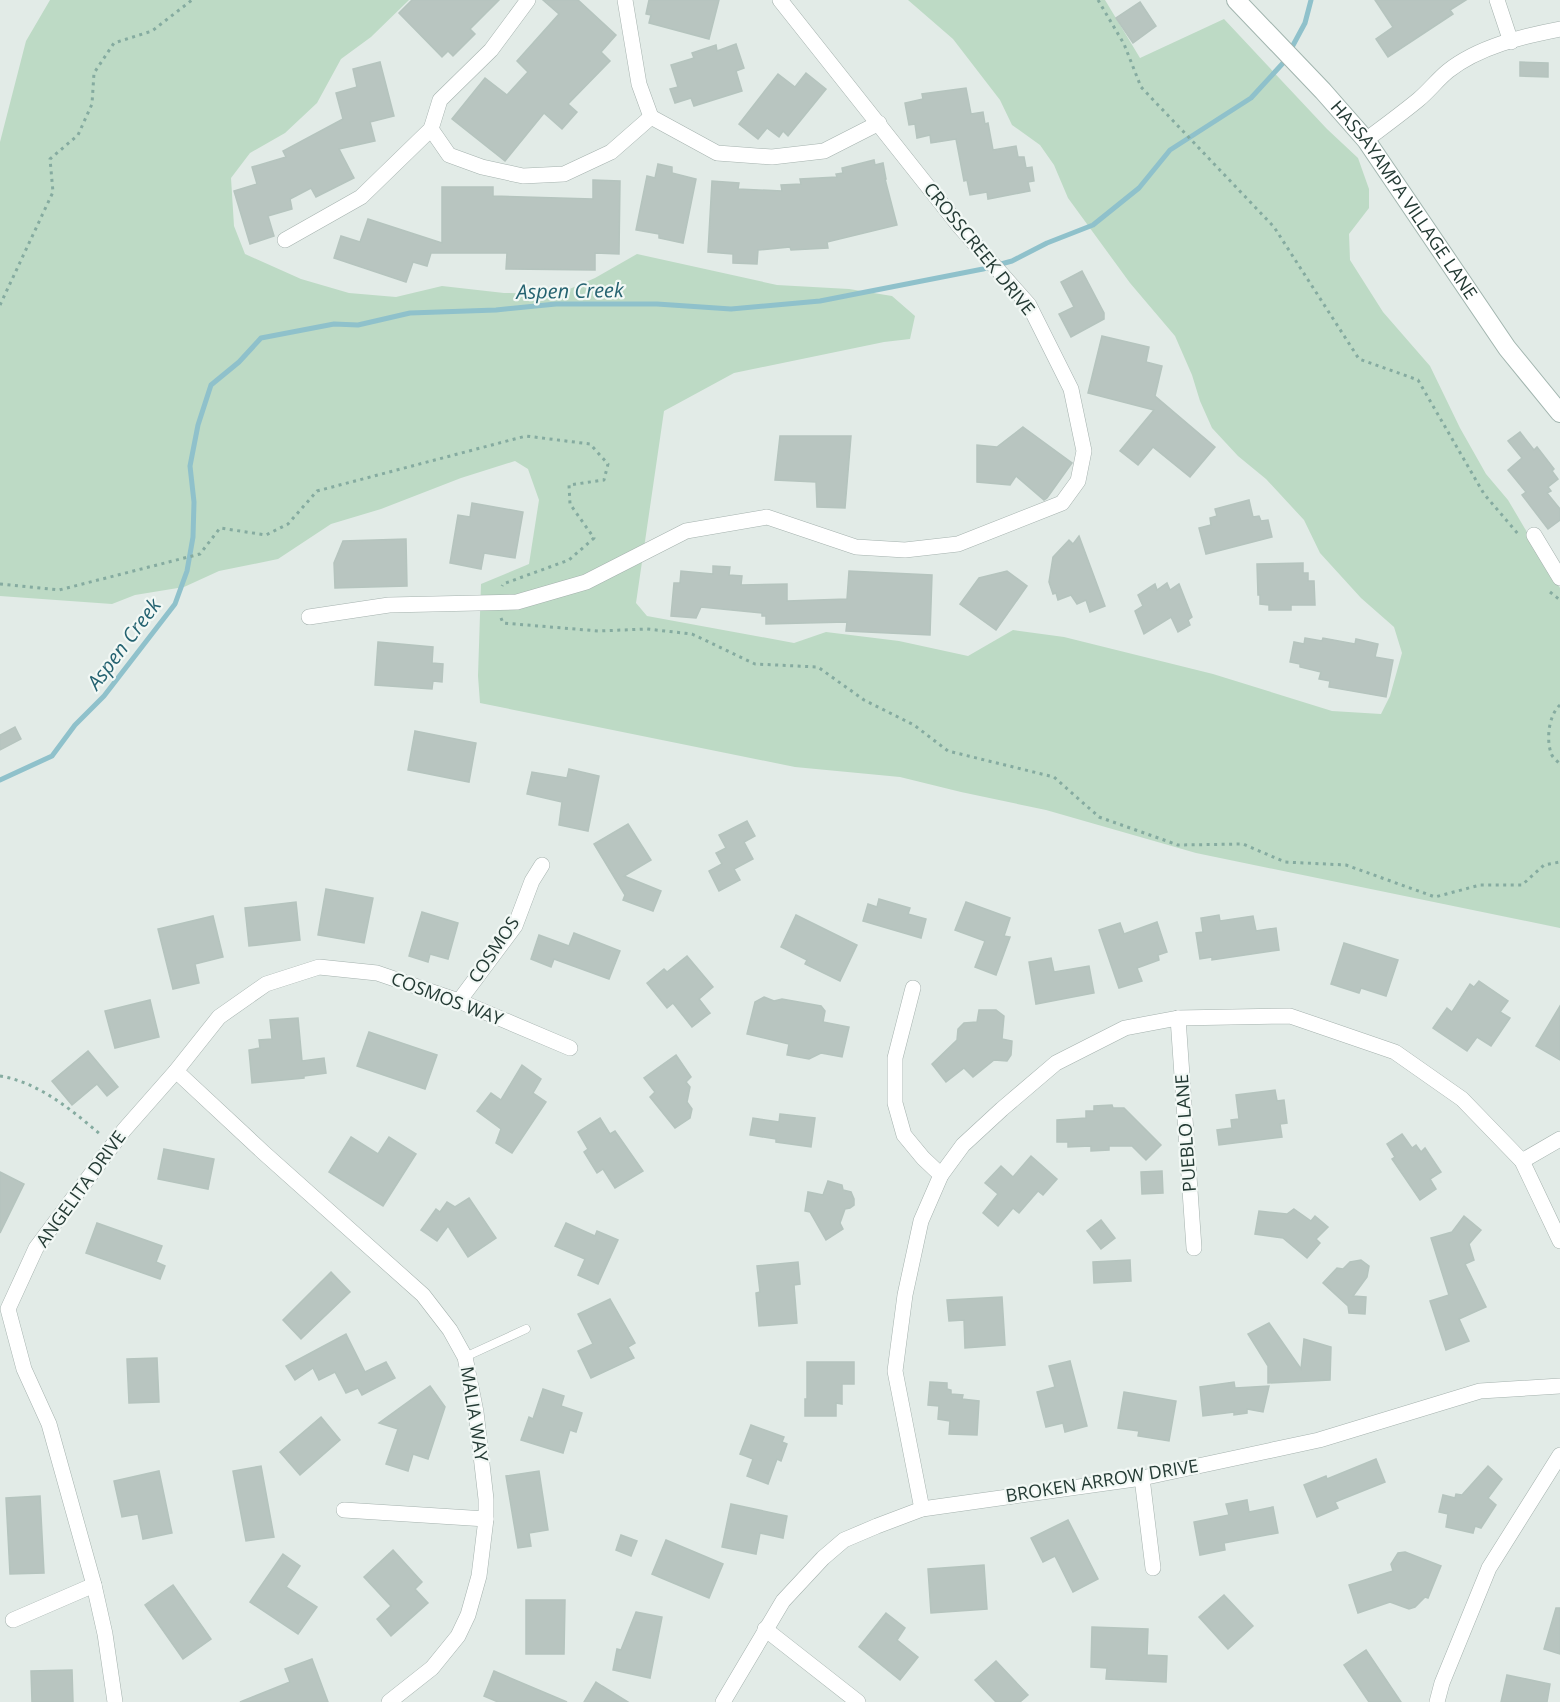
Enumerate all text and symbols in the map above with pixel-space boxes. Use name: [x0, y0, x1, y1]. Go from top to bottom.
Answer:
street label: HASSAYAMPA VILLAGE LANE: [1326, 95, 1483, 304]
street label: CROSSCREEK DRIVE: [919, 177, 1041, 320]
water label: Aspen Creek: [514, 276, 625, 305]
water label: Aspen Creek: [79, 592, 167, 696]
street label: COSMOS: [462, 911, 524, 987]
street label: COSMOS WAY: [388, 966, 508, 1031]
street label: PUEBLO LANE: [1169, 1073, 1201, 1193]
street label: ANGELITA DRIVE: [30, 1125, 131, 1251]
street label: MALIA WAY: [456, 1364, 495, 1464]
street label: BROKEN ARROW DRIVE: [1004, 1453, 1200, 1507]

